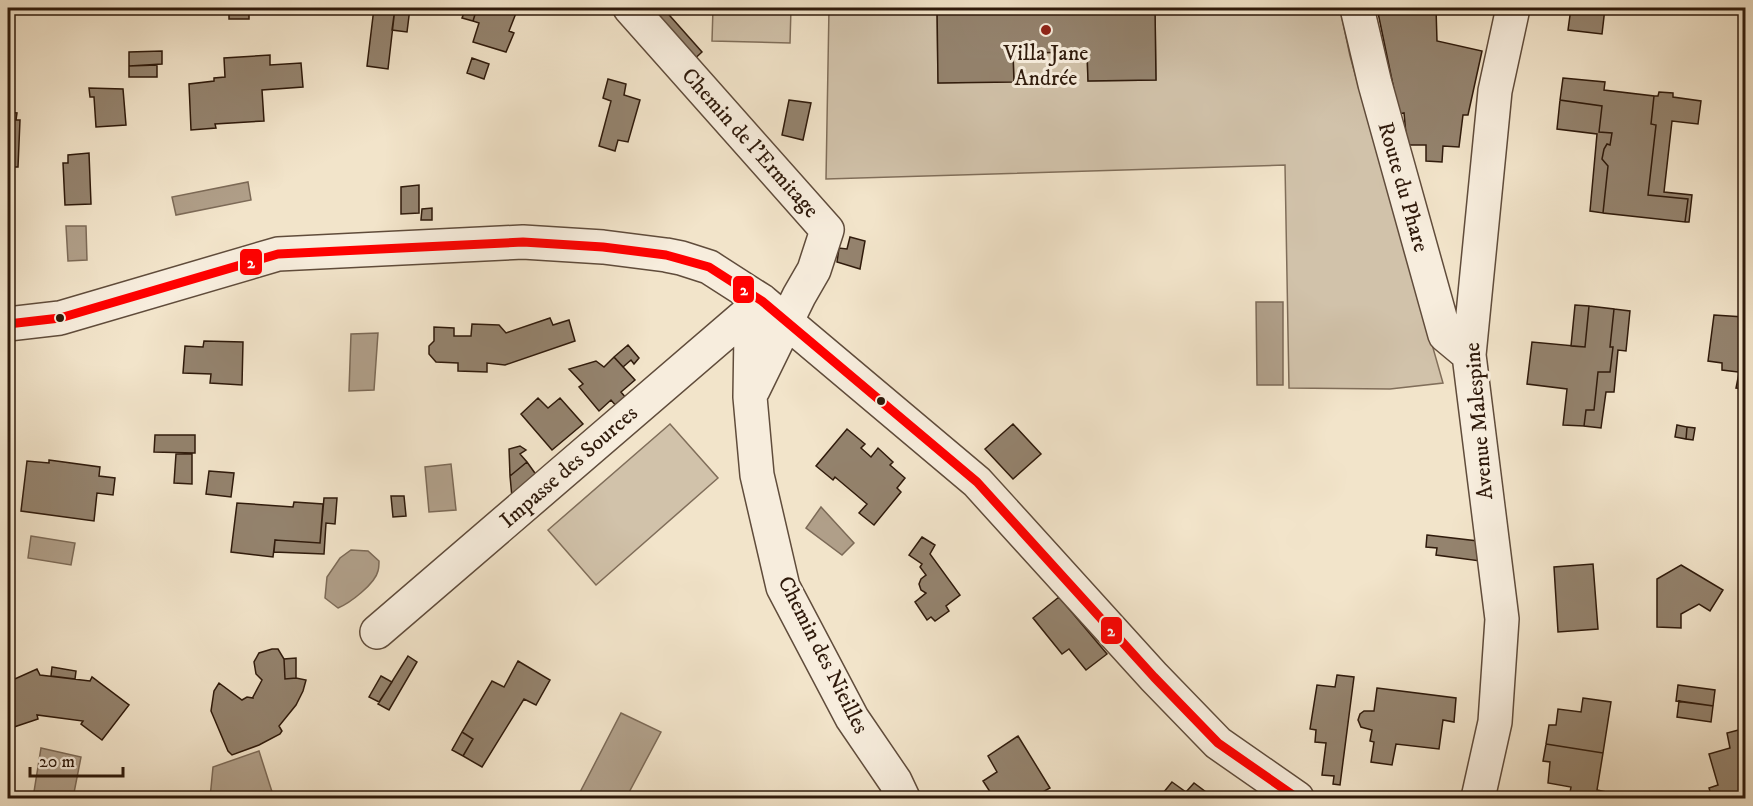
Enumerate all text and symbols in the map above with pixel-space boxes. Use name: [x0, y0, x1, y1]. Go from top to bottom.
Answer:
marker: Villa Jane Andrée: [1039, 23, 1053, 37]
place label: Villa Jane Andrée: [1003, 40, 1088, 92]
street label: Chemin de l'Ermitage: [675, 62, 825, 224]
street label: Route du Phare: [1372, 119, 1434, 255]
line badge: 2: [239, 248, 263, 276]
text: 2: [247, 253, 256, 273]
line badge: 2: [732, 275, 755, 304]
text: 2: [740, 280, 749, 300]
unlabelled marker: [54, 312, 66, 324]
street label: Avenue Malespine: [1459, 341, 1499, 501]
unlabelled marker: [875, 395, 887, 407]
street label: Impasse des Sources: [495, 400, 643, 534]
street label: Chemin des Nieilles: [772, 572, 874, 738]
line badge: 2: [1100, 616, 1123, 645]
text: 2: [1107, 621, 1116, 641]
scale bar: [30, 740, 123, 778]
text: 20 m: [39, 751, 75, 773]

